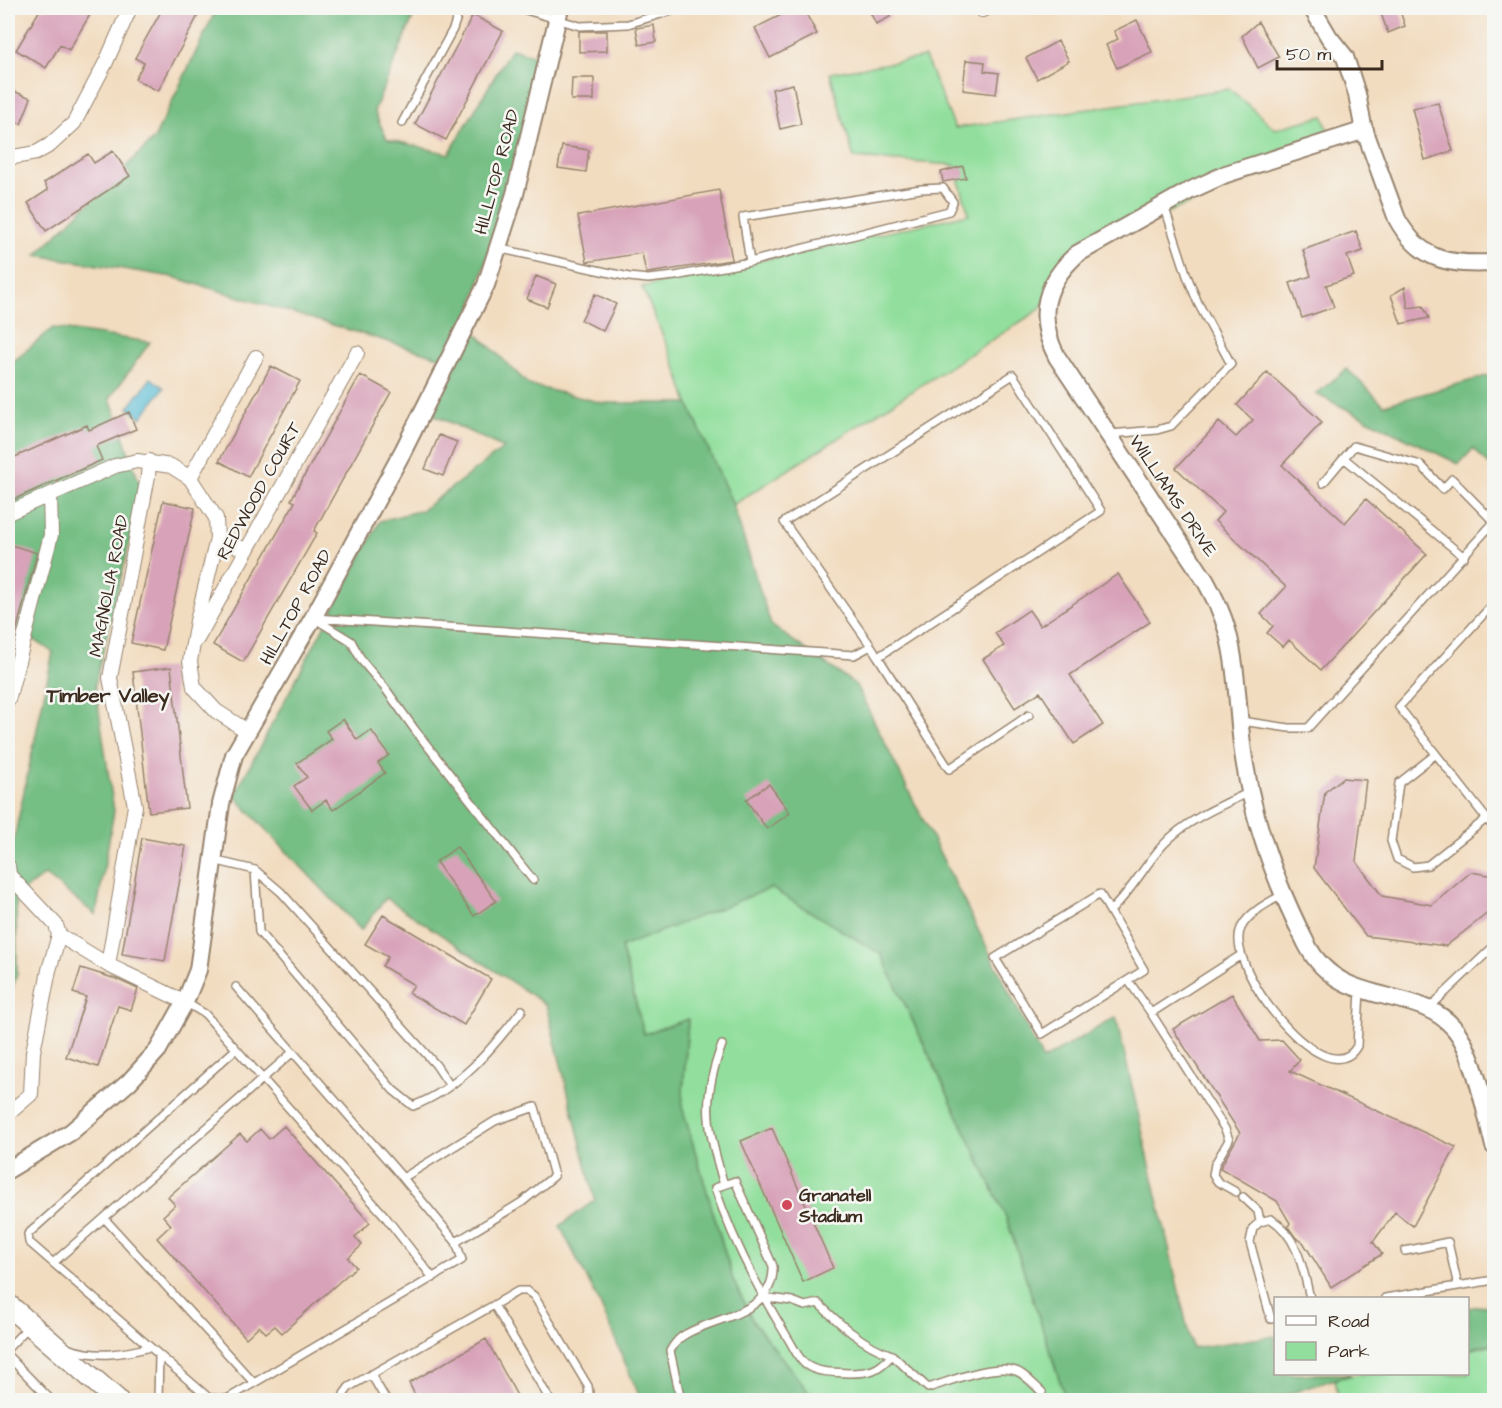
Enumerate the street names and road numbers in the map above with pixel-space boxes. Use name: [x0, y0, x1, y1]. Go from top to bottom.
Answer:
street label: HILLTOP ROAD: [468, 106, 526, 237]
street label: REDWOOD COURT: [211, 417, 308, 564]
street label: WILLIAMS DRIVE: [1123, 430, 1223, 562]
street label: MAGNOLIA ROAD: [83, 512, 135, 659]
street label: HILLTOP ROAD: [254, 544, 338, 669]

